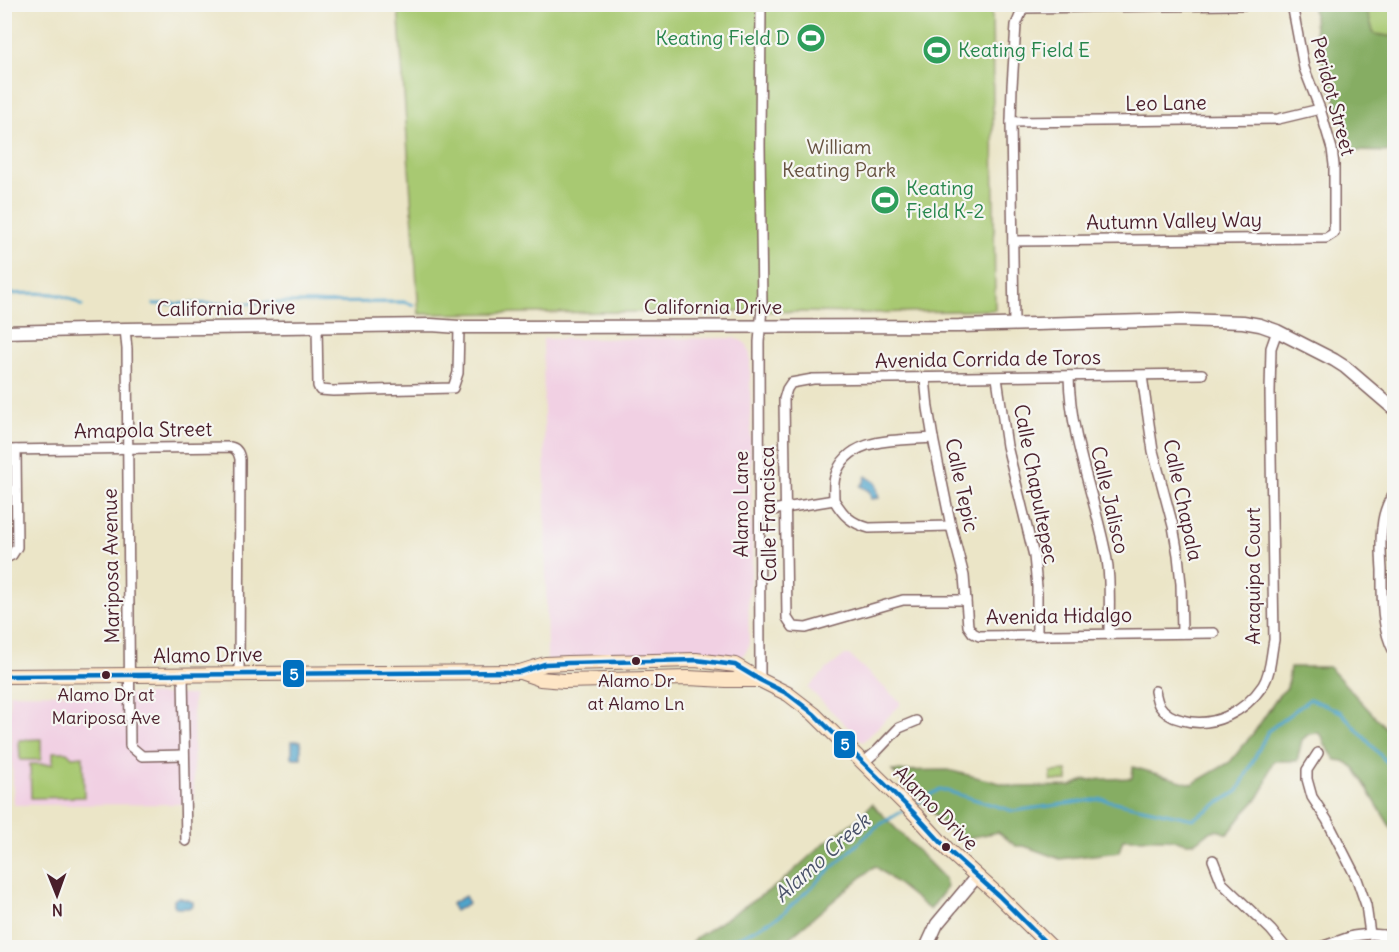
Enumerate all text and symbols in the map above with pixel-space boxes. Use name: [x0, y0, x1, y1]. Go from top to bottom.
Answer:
sports icon: Keating Field D: [795, 22, 827, 54]
place label: Keating Field D: [655, 25, 790, 50]
sports icon: Keating Field E: [921, 34, 953, 66]
street label: Peridot Street: [1306, 34, 1361, 158]
place label: Keating Field E: [958, 37, 1090, 62]
street label: Leo Lane: [1125, 89, 1207, 116]
park label: William Keating Park: [782, 134, 896, 182]
place label: Keating Field K-2: [906, 175, 984, 223]
sports icon: Keating Field K-2: [869, 184, 901, 216]
street label: Autumn Valley Way: [1086, 206, 1262, 235]
street label: California Drive: [156, 294, 296, 321]
street label: California Drive: [644, 294, 782, 319]
street label: Avenida Corrida de Toros: [875, 344, 1101, 373]
street label: Calle Chapultepec: [1009, 402, 1064, 566]
street label: Amapola Street: [74, 416, 213, 443]
street label: Calle Tepic: [940, 436, 985, 534]
street label: Calle Chapala: [1158, 437, 1209, 563]
street label: Calle Jalisco: [1086, 444, 1135, 556]
street label: Calle Francisca: [754, 446, 781, 582]
street label: Alamo Lane: [728, 451, 753, 557]
street label: Mariposa Avenue: [97, 488, 124, 644]
street label: Araquipa Court: [1240, 507, 1265, 645]
street label: Avenida Hidalgo: [986, 602, 1132, 629]
street label: Alamo Drive: [153, 641, 263, 668]
marker: Alamo Dr at Alamo Ln: [630, 655, 642, 667]
line badge: 5: [282, 659, 305, 688]
text: 5: [289, 664, 299, 684]
marker: Alamo Dr at Mariposa Ave: [100, 669, 112, 681]
place label: Alamo Dr at Alamo Ln: [588, 669, 684, 715]
place label: Alamo Dr at Mariposa Ave: [51, 683, 161, 729]
line badge: 5: [833, 730, 856, 759]
text: 5: [840, 734, 850, 754]
street label: Alamo Drive: [889, 760, 984, 855]
water label: Alamo Creek: [768, 806, 876, 908]
unlabelled marker: [940, 841, 952, 853]
north arrow: [27, 865, 87, 925]
text: N: [52, 900, 63, 920]

